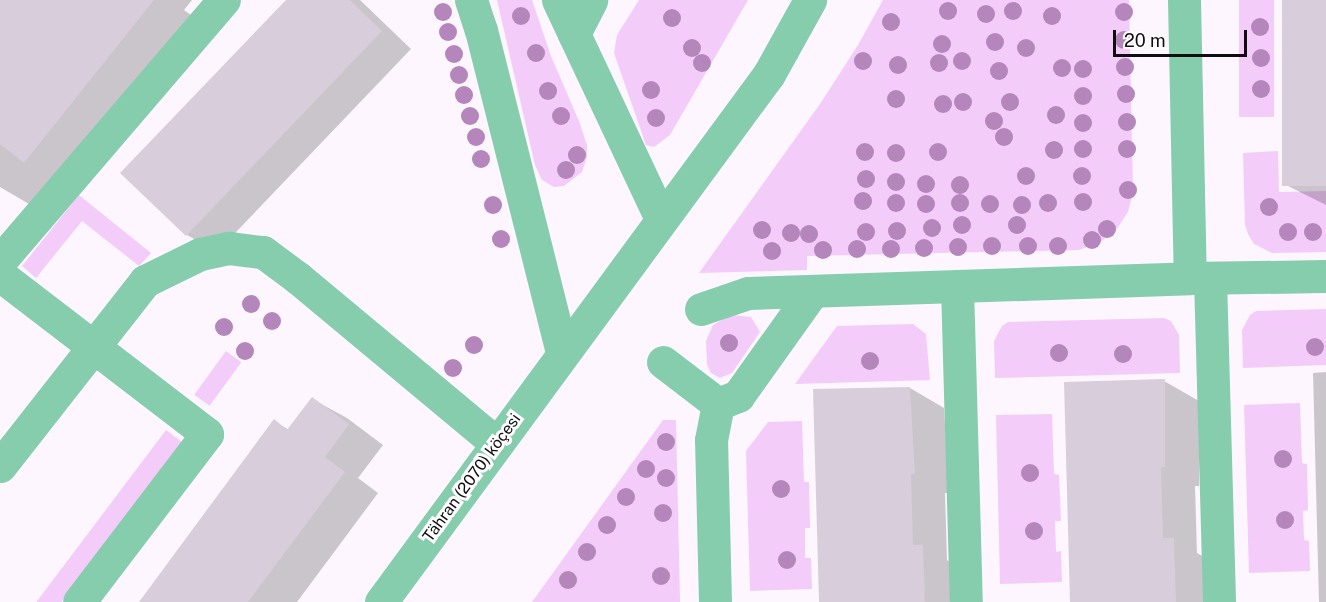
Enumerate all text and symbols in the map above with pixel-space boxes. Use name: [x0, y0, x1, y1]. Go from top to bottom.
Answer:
scale bar: [1116, 18, 1250, 56]
text: 20 m: [1124, 30, 1166, 51]
street label: Tähran (2070) köçesi: [419, 410, 525, 546]

